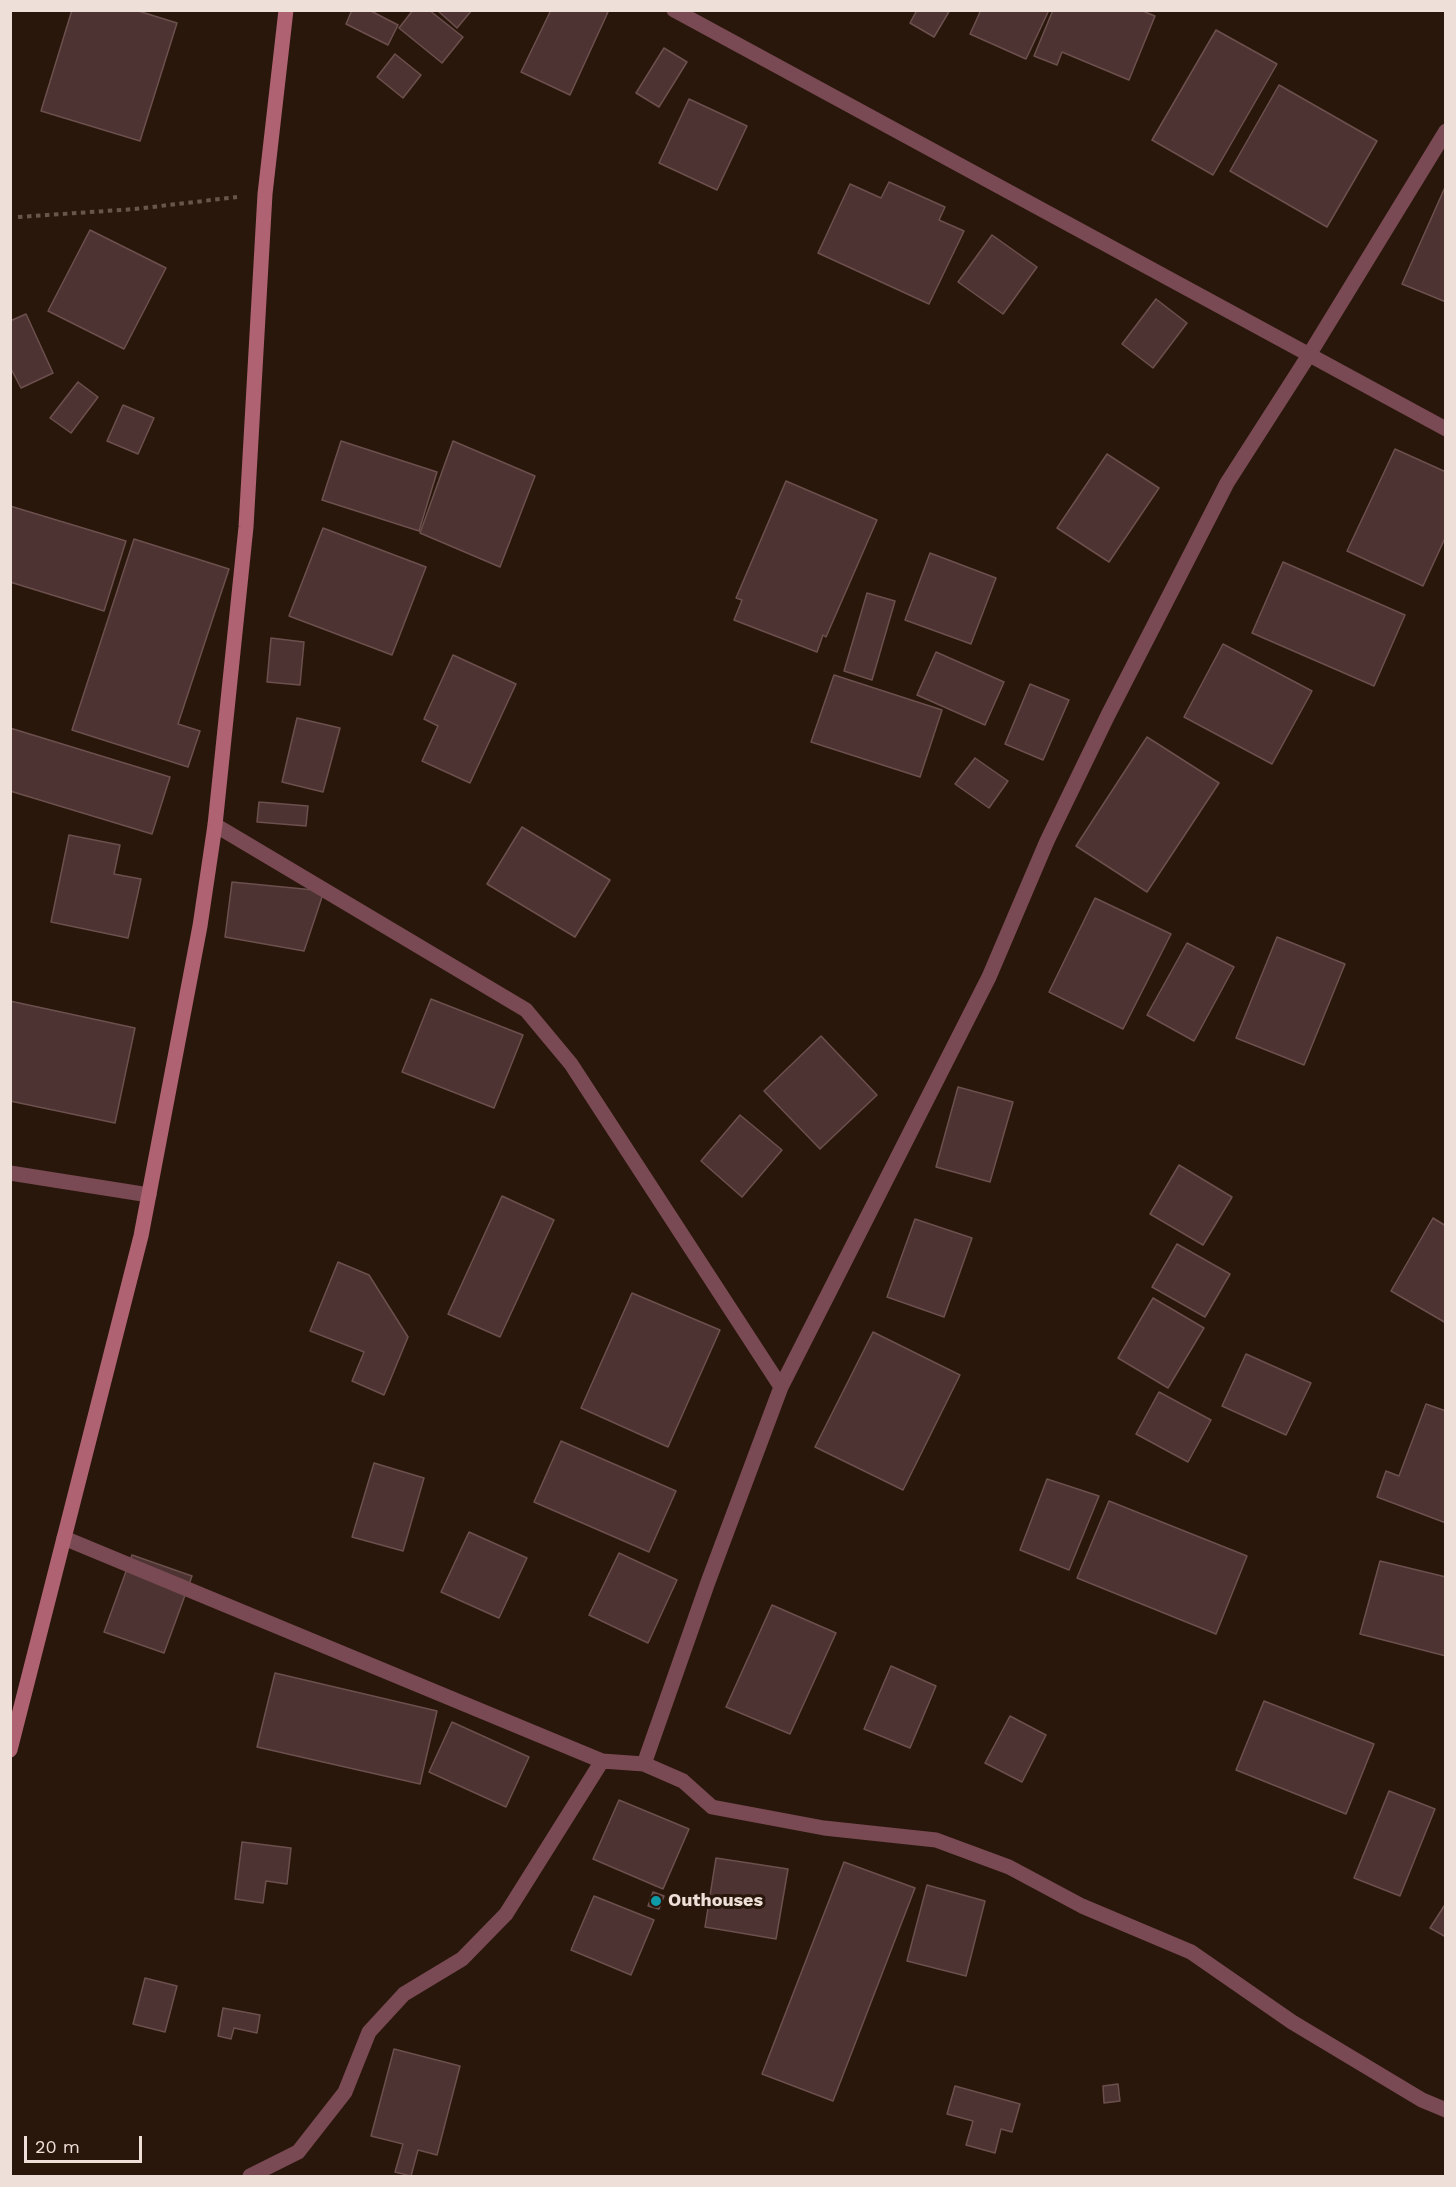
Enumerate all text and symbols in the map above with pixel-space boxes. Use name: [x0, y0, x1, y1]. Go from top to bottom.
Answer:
place label: Outhouses: [668, 1890, 763, 1912]
marker: Outhouses: [649, 1894, 663, 1908]
scale bar: [27, 2124, 146, 2162]
text: 20 m: [35, 2136, 80, 2157]

